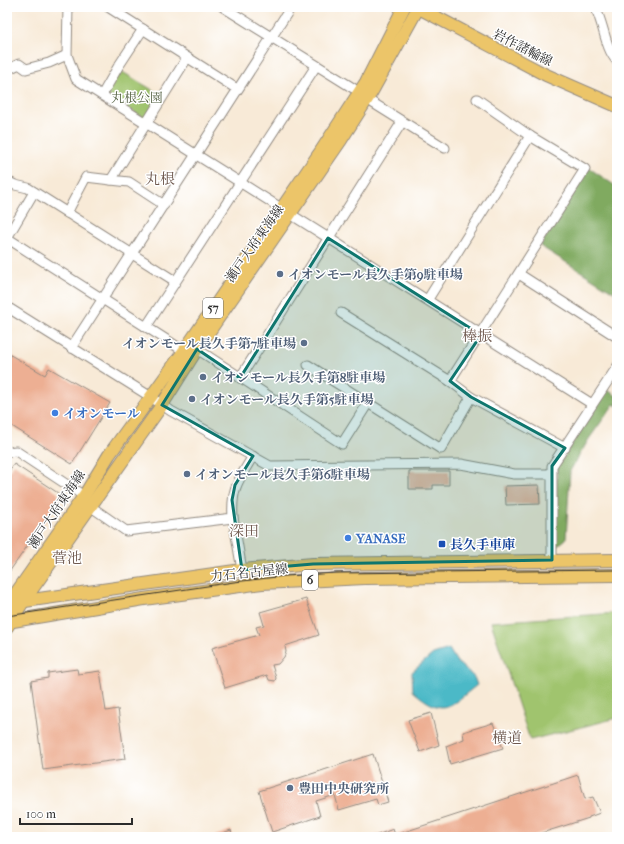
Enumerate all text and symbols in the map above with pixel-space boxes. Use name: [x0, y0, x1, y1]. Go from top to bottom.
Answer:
street label: 岩作諸輪線: [490, 26, 555, 69]
park label: 丸根公園: [111, 90, 163, 105]
district label: 丸根: [145, 170, 175, 188]
street label: 瀬戸大府東海線: [222, 202, 287, 285]
place label: イオンモール長久手第9駐車場: [288, 267, 463, 283]
marker: イオンモール長久手第9駐車場: [275, 269, 285, 279]
road number: 57: [203, 298, 223, 318]
district label: 棒振: [462, 327, 492, 345]
place label: イオンモール長久手第7駐車場: [122, 336, 296, 351]
marker: イオンモール長久手第7駐車場: [299, 338, 309, 348]
place label: イオンモール長久手第8駐車場: [211, 370, 385, 385]
marker: イオンモール長久手第8駐車場: [198, 372, 208, 382]
place label: イオンモール長久手第5駐車場: [200, 392, 373, 407]
marker: イオンモール長久手第5駐車場: [187, 394, 197, 404]
place label: イオンモール: [63, 406, 140, 421]
marker: イオンモール: [50, 408, 60, 418]
street label: 瀬戸大府東海線: [25, 467, 88, 551]
place label: イオンモール長久手第6駐車場: [195, 467, 370, 482]
marker: イオンモール長久手第6駐車場: [182, 469, 192, 479]
district label: 深田: [229, 522, 259, 540]
place label: YANASE: [355, 531, 406, 546]
marker: YANASE: [343, 533, 353, 543]
place label: 長久手車庫: [450, 537, 515, 552]
marker: 長久手車庫: [437, 539, 447, 549]
district label: 菅池: [52, 549, 82, 567]
street label: 力石名古屋線: [209, 561, 289, 584]
road number: 6: [302, 570, 318, 590]
district label: 横道: [492, 729, 522, 747]
place label: 豊田中央研究所: [298, 781, 389, 796]
marker: 豊田中央研究所: [285, 783, 295, 793]
scale bar: [20, 800, 132, 826]
text: 100 m: [26, 807, 56, 821]

